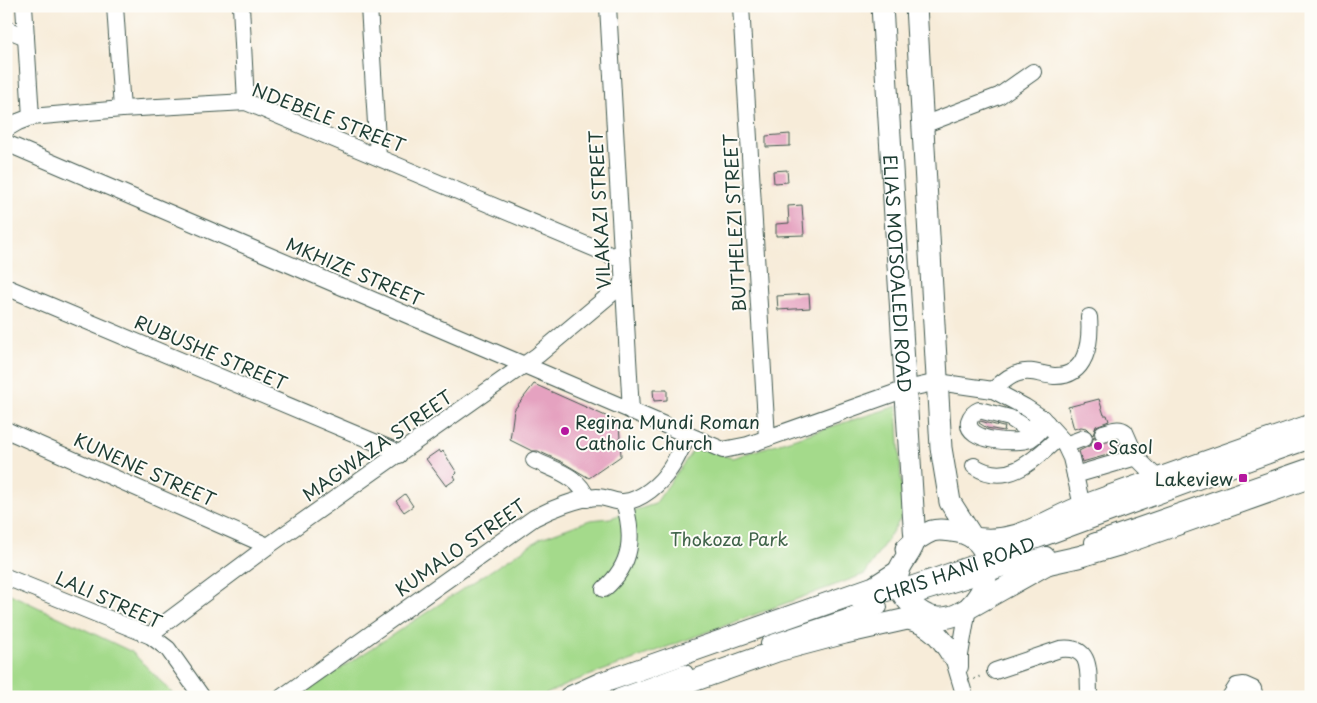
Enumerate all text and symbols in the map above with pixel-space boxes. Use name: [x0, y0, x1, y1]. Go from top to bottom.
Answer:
street label: NDEBELE STREET: [249, 75, 410, 159]
street label: VILAKAZI STREET: [581, 129, 617, 290]
street label: BUTHELEZI STREET: [716, 133, 752, 313]
street label: ELIAS MOTSOALEDI ROAD: [878, 154, 919, 393]
street label: MKHIZE STREET: [282, 230, 429, 312]
street label: RUBUSHE STREET: [131, 308, 292, 397]
street label: MAGWAZA STREET: [296, 383, 458, 507]
place label: Regina Mundi Roman Catholic Church: [575, 408, 760, 456]
marker: Regina Mundi Roman Catholic Church: [559, 425, 571, 437]
street label: KUNENE STREET: [70, 426, 221, 513]
place label: Sasol: [1108, 433, 1153, 460]
marker: Sasol: [1092, 440, 1104, 452]
place label: Lakeview: [1155, 465, 1233, 492]
marker: Lakeview: [1237, 472, 1249, 484]
street label: KUMALO STREET: [389, 491, 532, 602]
park label: Thokoza Park: [670, 525, 788, 552]
street label: CHRIS HANI ROAD: [869, 529, 1039, 610]
street label: LALI STREET: [51, 564, 167, 635]

